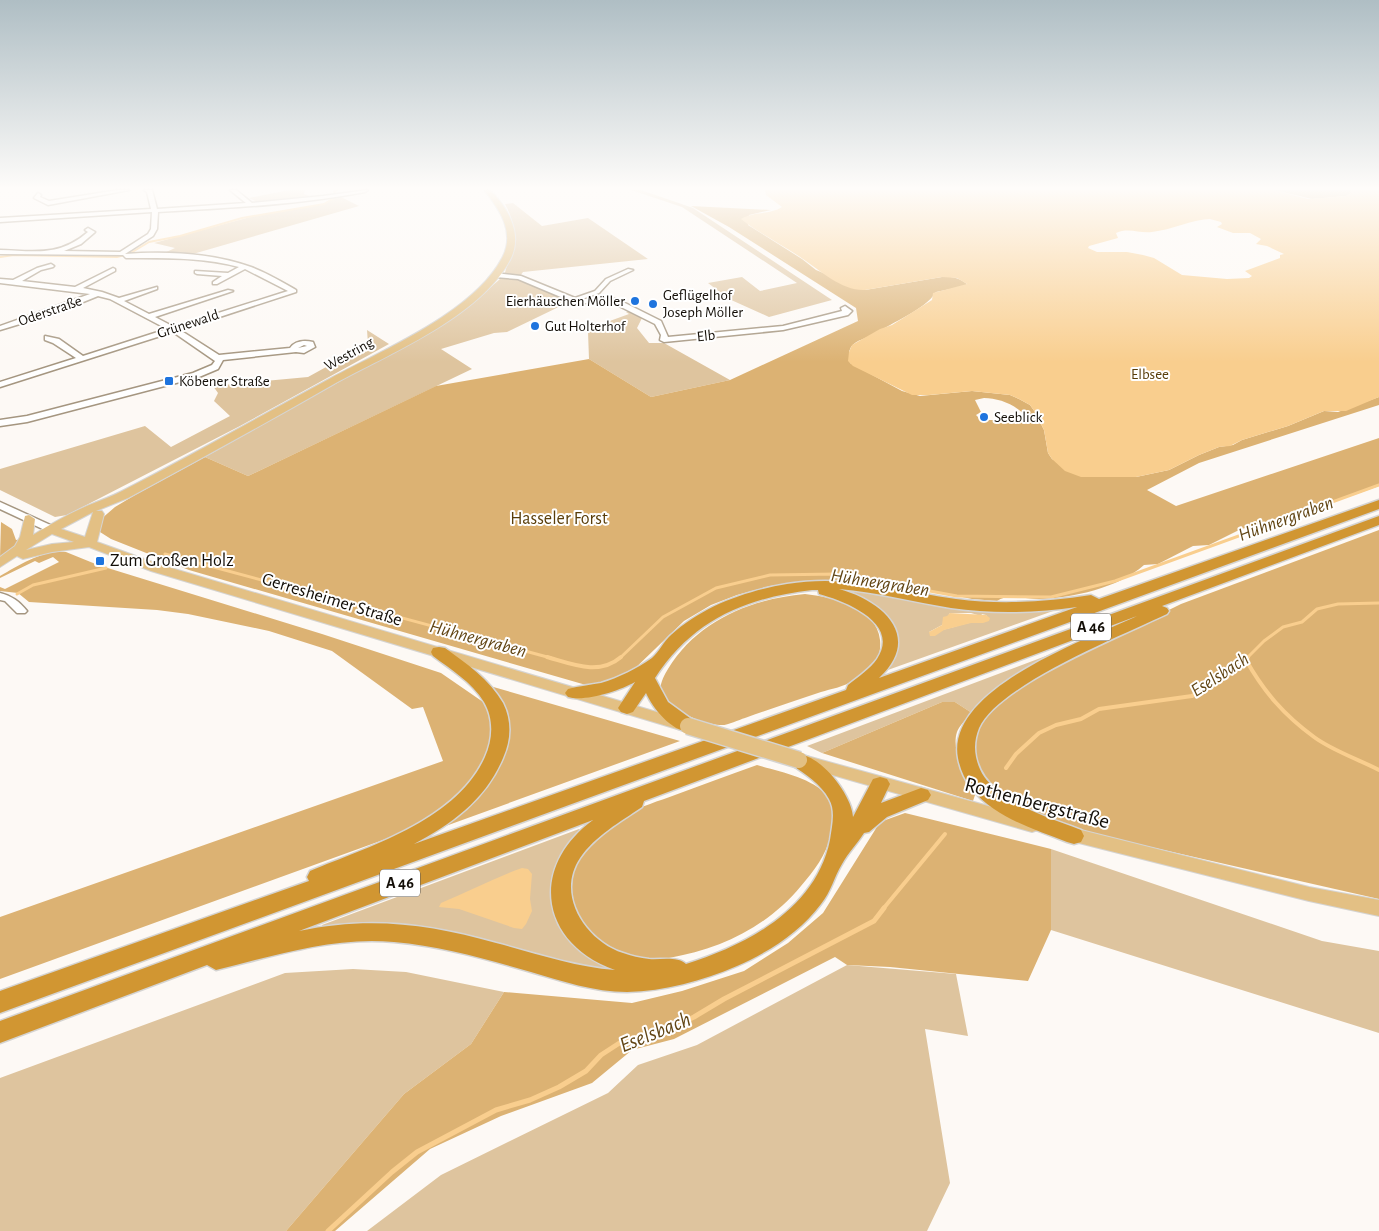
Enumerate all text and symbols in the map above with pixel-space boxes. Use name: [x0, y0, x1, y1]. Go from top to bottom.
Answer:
place label: Geflügelhof Joseph Möller: [663, 288, 743, 320]
street label: Oderstraße: [16, 293, 84, 329]
place label: Eierhäuschen Möller: [506, 294, 625, 309]
marker: Eierhäuschen Möller: [629, 295, 641, 307]
marker: Geflügelhof Joseph Möller: [647, 298, 659, 310]
street label: Grünewald: [155, 307, 221, 341]
place label: Gut Holterhof: [545, 319, 627, 334]
marker: Gut Holterhof: [529, 320, 541, 332]
street label: Elb: [696, 328, 716, 344]
street label: Westring: [322, 334, 377, 374]
park label: Elbsee: [1131, 367, 1169, 382]
place label: Köbener Straße: [179, 374, 270, 389]
marker: Köbener Straße: [163, 375, 175, 387]
place label: Seeblick: [994, 410, 1042, 425]
marker: Seeblick: [978, 411, 990, 423]
water label: Hühnergraben: [1236, 493, 1336, 545]
park label: Hasseler Forst: [510, 510, 608, 528]
place label: Zum Großen Holz: [110, 552, 234, 570]
marker: Zum Großen Holz: [94, 555, 106, 567]
water label: Hühnergraben: [829, 566, 931, 600]
street label: Gerresheimer Straße: [260, 570, 404, 630]
road number: A 46: [1071, 614, 1111, 640]
water label: Hühnergraben: [427, 617, 529, 661]
water label: Eselsbach: [1188, 649, 1252, 701]
street label: Rothenbergstraße: [962, 774, 1112, 832]
road number: A 46: [380, 870, 420, 896]
water label: Eselsbach: [616, 1008, 694, 1056]

